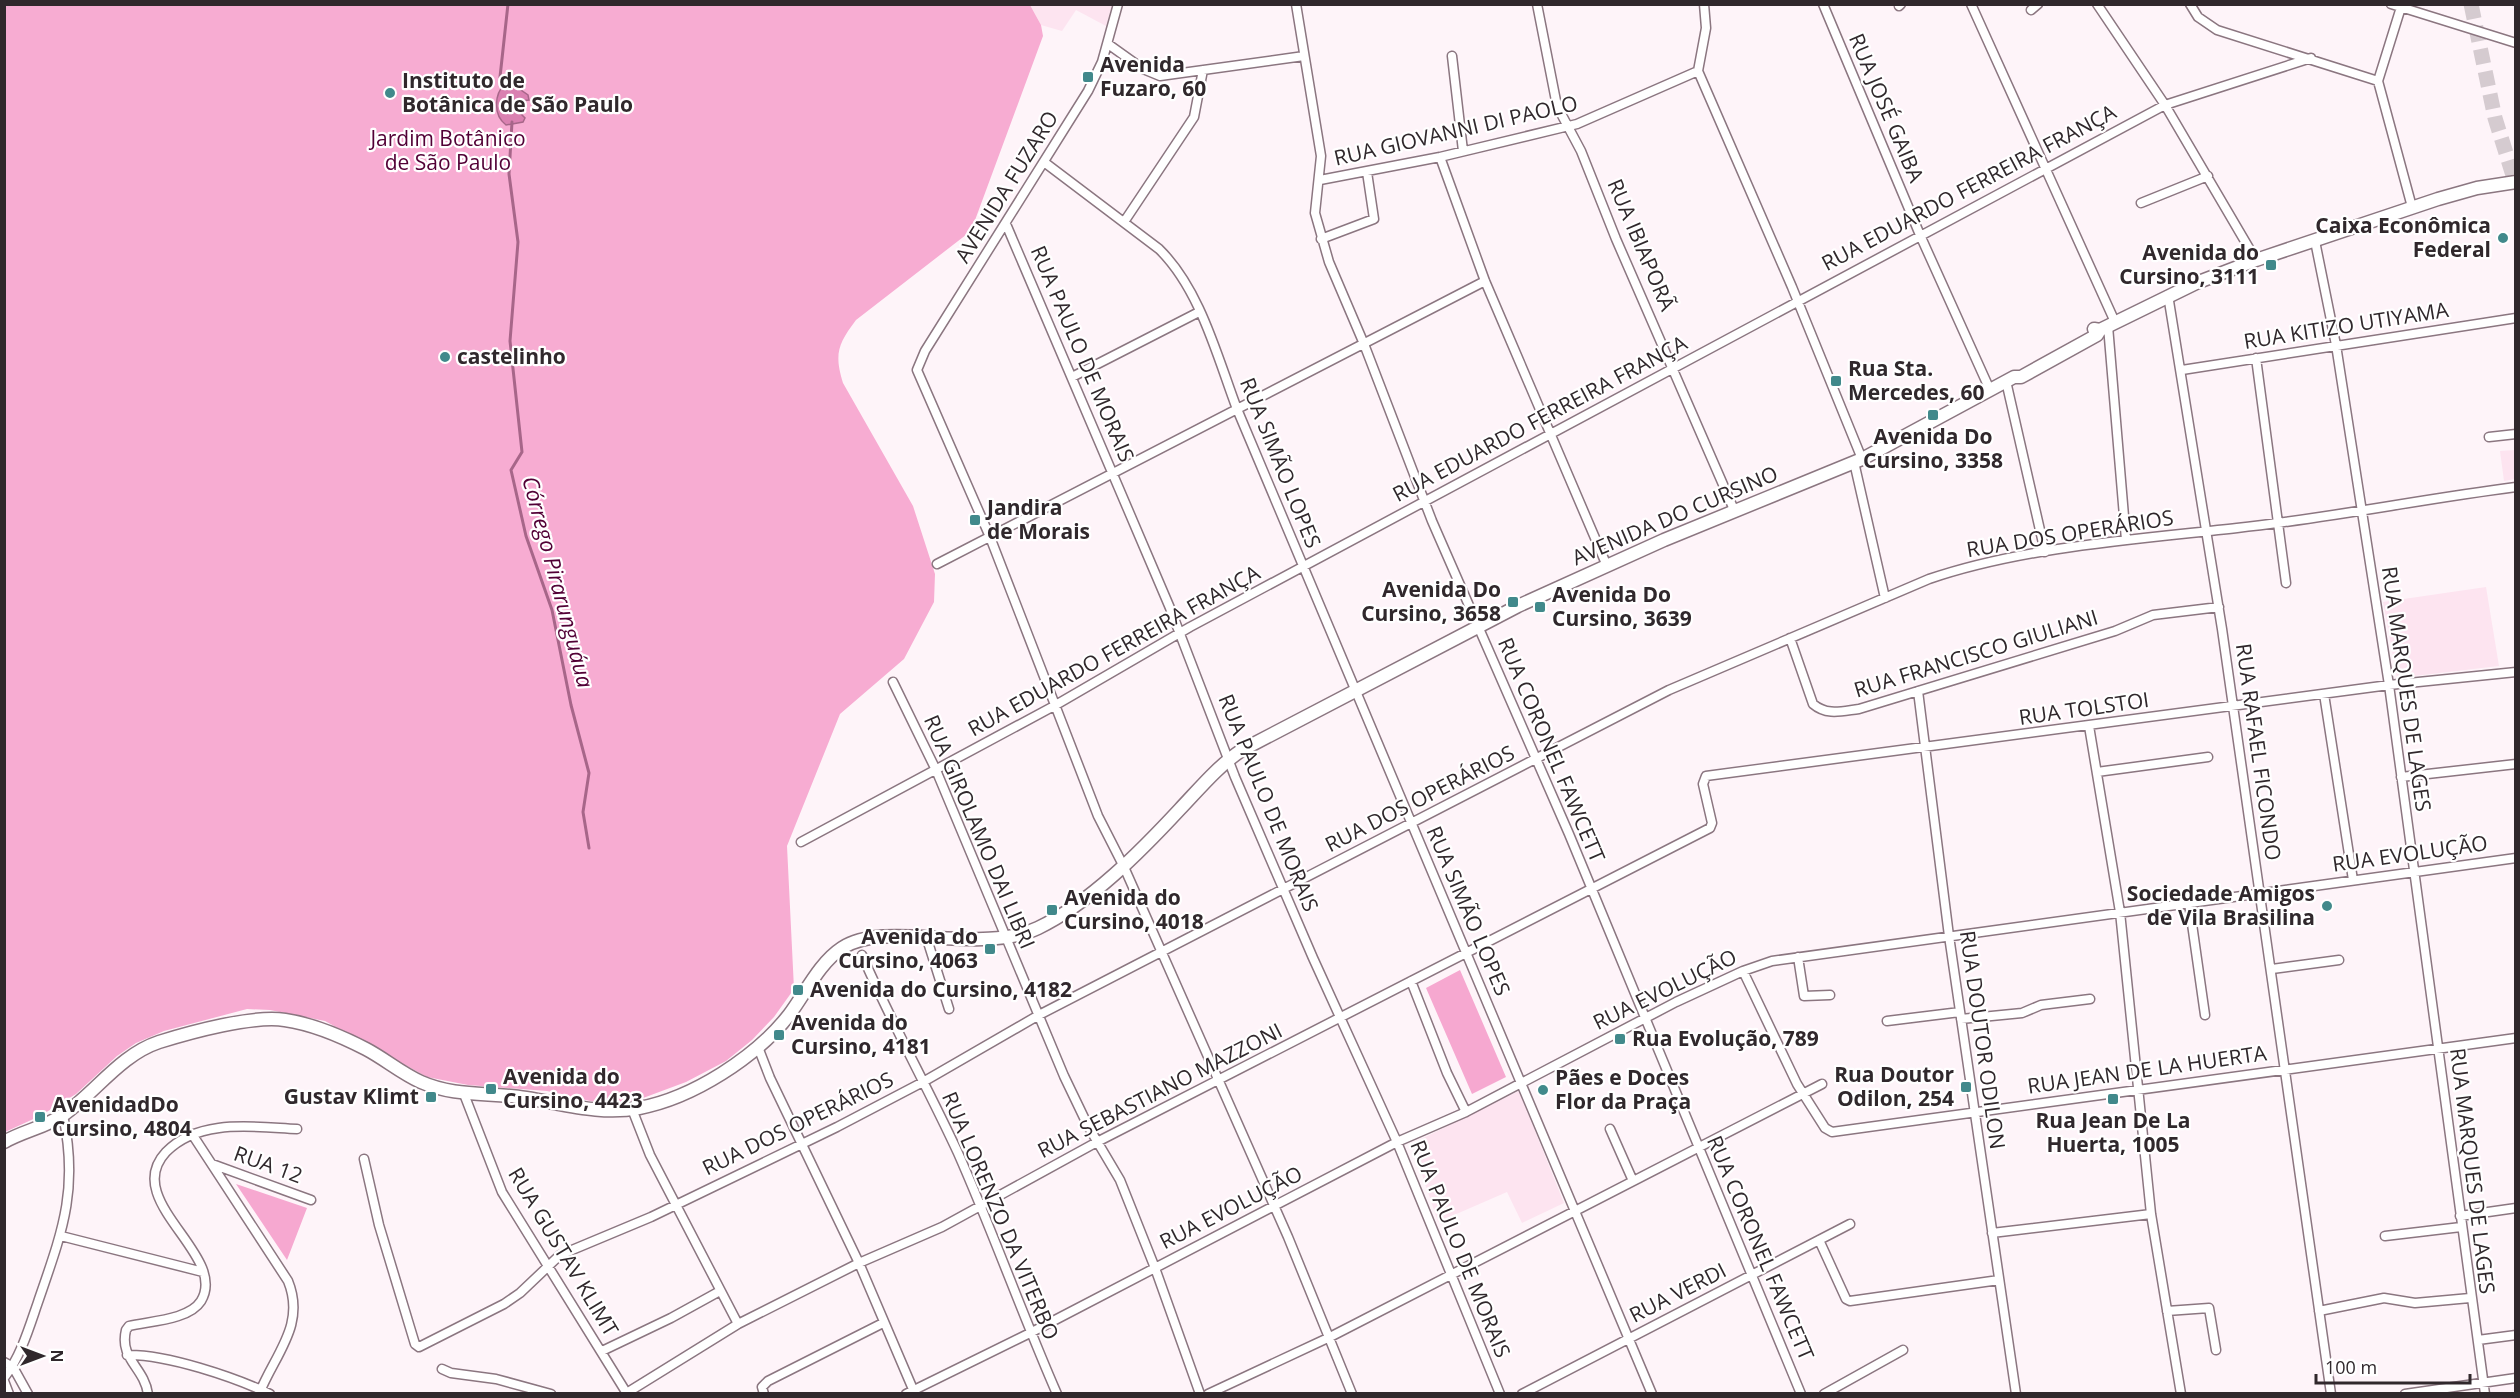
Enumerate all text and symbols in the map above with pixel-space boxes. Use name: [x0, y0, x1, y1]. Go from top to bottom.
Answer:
street label: RUA JOSÉ GAIBA: [1843, 29, 1931, 187]
place label: Avenida Fuzaro, 60: [1100, 50, 1206, 102]
place label: Instituto de Botânica de São Paulo: [402, 66, 633, 118]
marker: Avenida Fuzaro, 60: [1081, 70, 1095, 84]
marker: Instituto de Botânica de São Paulo: [383, 86, 397, 100]
street label: RUA GIOVANNI DI PAOLO: [1331, 88, 1580, 172]
street label: RUA EDUARDO FERREIRA FRANÇA: [1816, 97, 2121, 277]
street label: AVENIDA FUZARO: [948, 105, 1064, 268]
park label: Jardim Botânico de São Paulo: [368, 124, 526, 176]
street label: RUA IBIAPORÃ: [1602, 174, 1683, 316]
place label: Caixa Econômica Federal: [2315, 211, 2491, 263]
marker: Caixa Econômica Federal: [2496, 231, 2510, 245]
place label: Avenida do Cursino, 3111: [2119, 238, 2259, 290]
street label: RUA PAULO DE MORAIS: [1025, 241, 1141, 466]
marker: Avenida do Cursino, 3111: [2264, 258, 2278, 272]
street label: RUA KITIZO UTIYAMA: [2241, 295, 2451, 355]
street label: RUA EDUARDO FERREIRA FRANÇA: [1387, 328, 1692, 508]
place label: castelinho: [457, 342, 566, 370]
marker: castelinho: [438, 350, 452, 364]
place label: Rua Sta. Mercedes, 60: [1848, 354, 1985, 406]
street label: RUA SIMÃO LOPES: [1234, 373, 1328, 552]
marker: Rua Sta. Mercedes, 60: [1829, 374, 1843, 388]
marker: Avenida Do Cursino, 3358: [1926, 408, 1940, 422]
place label: Avenida Do Cursino, 3358: [1863, 422, 2003, 474]
street label: AVENIDA DO CURSINO: [1567, 459, 1782, 571]
water label: Córrego Pirarunguáua: [516, 473, 602, 691]
place label: Jandira de Morais: [985, 493, 1090, 545]
street label: RUA DOS OPERÁRIOS: [1964, 503, 2175, 563]
marker: Jandira de Morais: [968, 513, 982, 527]
street label: RUA EDUARDO FERREIRA FRANÇA: [963, 558, 1265, 742]
street label: RUA MARQUES DE LAGES: [2376, 564, 2438, 813]
place label: Avenida Do Cursino, 3658: [1361, 575, 1501, 627]
place label: Avenida Do Cursino, 3639: [1552, 580, 1692, 632]
marker: Avenida Do Cursino, 3658: [1506, 595, 1520, 609]
marker: Avenida Do Cursino, 3639: [1533, 600, 1547, 614]
street label: RUA FRANCISCO GIULIANI: [1850, 603, 2101, 704]
street label: RUA CORONEL FAWCETT: [1492, 633, 1612, 867]
street label: RUA RAFAEL FICONDO: [2230, 641, 2288, 862]
street label: RUA TOLSTOI: [2017, 685, 2151, 731]
street label: RUA PAULO DE MORAIS: [1212, 690, 1325, 916]
street label: RUA GIROLAMO DAI LIBRI: [918, 710, 1042, 953]
street label: RUA DOS OPERÁRIOS: [1320, 738, 1519, 858]
street label: RUA SIMÃO LOPES: [1421, 822, 1517, 1000]
street label: RUA EVOLUÇÃO: [2330, 828, 2489, 878]
place label: Sociedade Amigos de Vila Brasilina: [2127, 879, 2315, 931]
place label: Avenida do Cursino, 4018: [1064, 883, 1204, 935]
marker: Sociedade Amigos de Vila Brasilina: [2320, 899, 2334, 913]
marker: Avenida do Cursino, 4018: [1045, 903, 1059, 917]
place label: Avenida do Cursino, 4063: [838, 922, 978, 974]
street label: RUA DOUTOR ODILON: [1954, 929, 2012, 1151]
marker: Avenida do Cursino, 4063: [983, 942, 997, 956]
street label: RUA EVOLUÇÃO: [1588, 942, 1741, 1036]
place label: Avenida do Cursino, 4182: [810, 975, 1072, 1003]
marker: Avenida do Cursino, 4182: [791, 983, 805, 997]
place label: Avenida do Cursino, 4181: [791, 1008, 931, 1060]
street label: RUA SEBASTIANO MAZZONI: [1032, 1016, 1287, 1164]
place label: Rua Evolução, 789: [1632, 1024, 1819, 1052]
marker: Avenida do Cursino, 4181: [772, 1028, 786, 1042]
marker: Rua Evolução, 789: [1613, 1032, 1627, 1046]
street label: RUA JEAN DE LA HUERTA: [2025, 1038, 2269, 1100]
street label: RUA MARQUES DE LAGES: [2444, 1046, 2502, 1295]
place label: Rua Doutor Odilon, 254: [1834, 1060, 1954, 1112]
place label: Avenida do Cursino, 4423: [503, 1062, 643, 1114]
place label: Pães e Doces Flor da Praça: [1555, 1063, 1691, 1115]
street label: RUA DOS OPERÁRIOS: [697, 1065, 898, 1182]
marker: Rua Doutor Odilon, 254: [1959, 1080, 1973, 1094]
place label: Gustav Klimt: [284, 1082, 419, 1110]
marker: Avenida do Cursino, 4423: [484, 1082, 498, 1096]
marker: Pães e Doces Flor da Praça: [1536, 1083, 1550, 1097]
street label: RUA LORENZO DA VITERBO: [936, 1087, 1066, 1344]
place label: AvenidadDo Cursino, 4804: [52, 1090, 192, 1142]
marker: Gustav Klimt: [424, 1090, 438, 1104]
marker: Rua Jean De La Huerta, 1005: [2106, 1092, 2120, 1106]
place label: Rua Jean De La Huerta, 1005: [2035, 1106, 2191, 1158]
marker: AvenidadDo Cursino, 4804: [33, 1110, 47, 1124]
street label: RUA CORONEL FAWCETT: [1701, 1131, 1821, 1365]
street label: RUA PAULO DE MORAIS: [1404, 1136, 1517, 1362]
street label: RUA 12: [230, 1139, 307, 1189]
street label: RUA EVOLUÇÃO: [1154, 1159, 1307, 1255]
street label: RUA GUSTAV KLIMT: [502, 1162, 626, 1341]
street label: RUA VERDI: [1624, 1256, 1731, 1328]
north arrow: [12, 1326, 72, 1386]
scale bar: [2316, 1347, 2470, 1385]
text: N: [46, 1349, 68, 1363]
text: 100 m: [2325, 1355, 2377, 1379]

